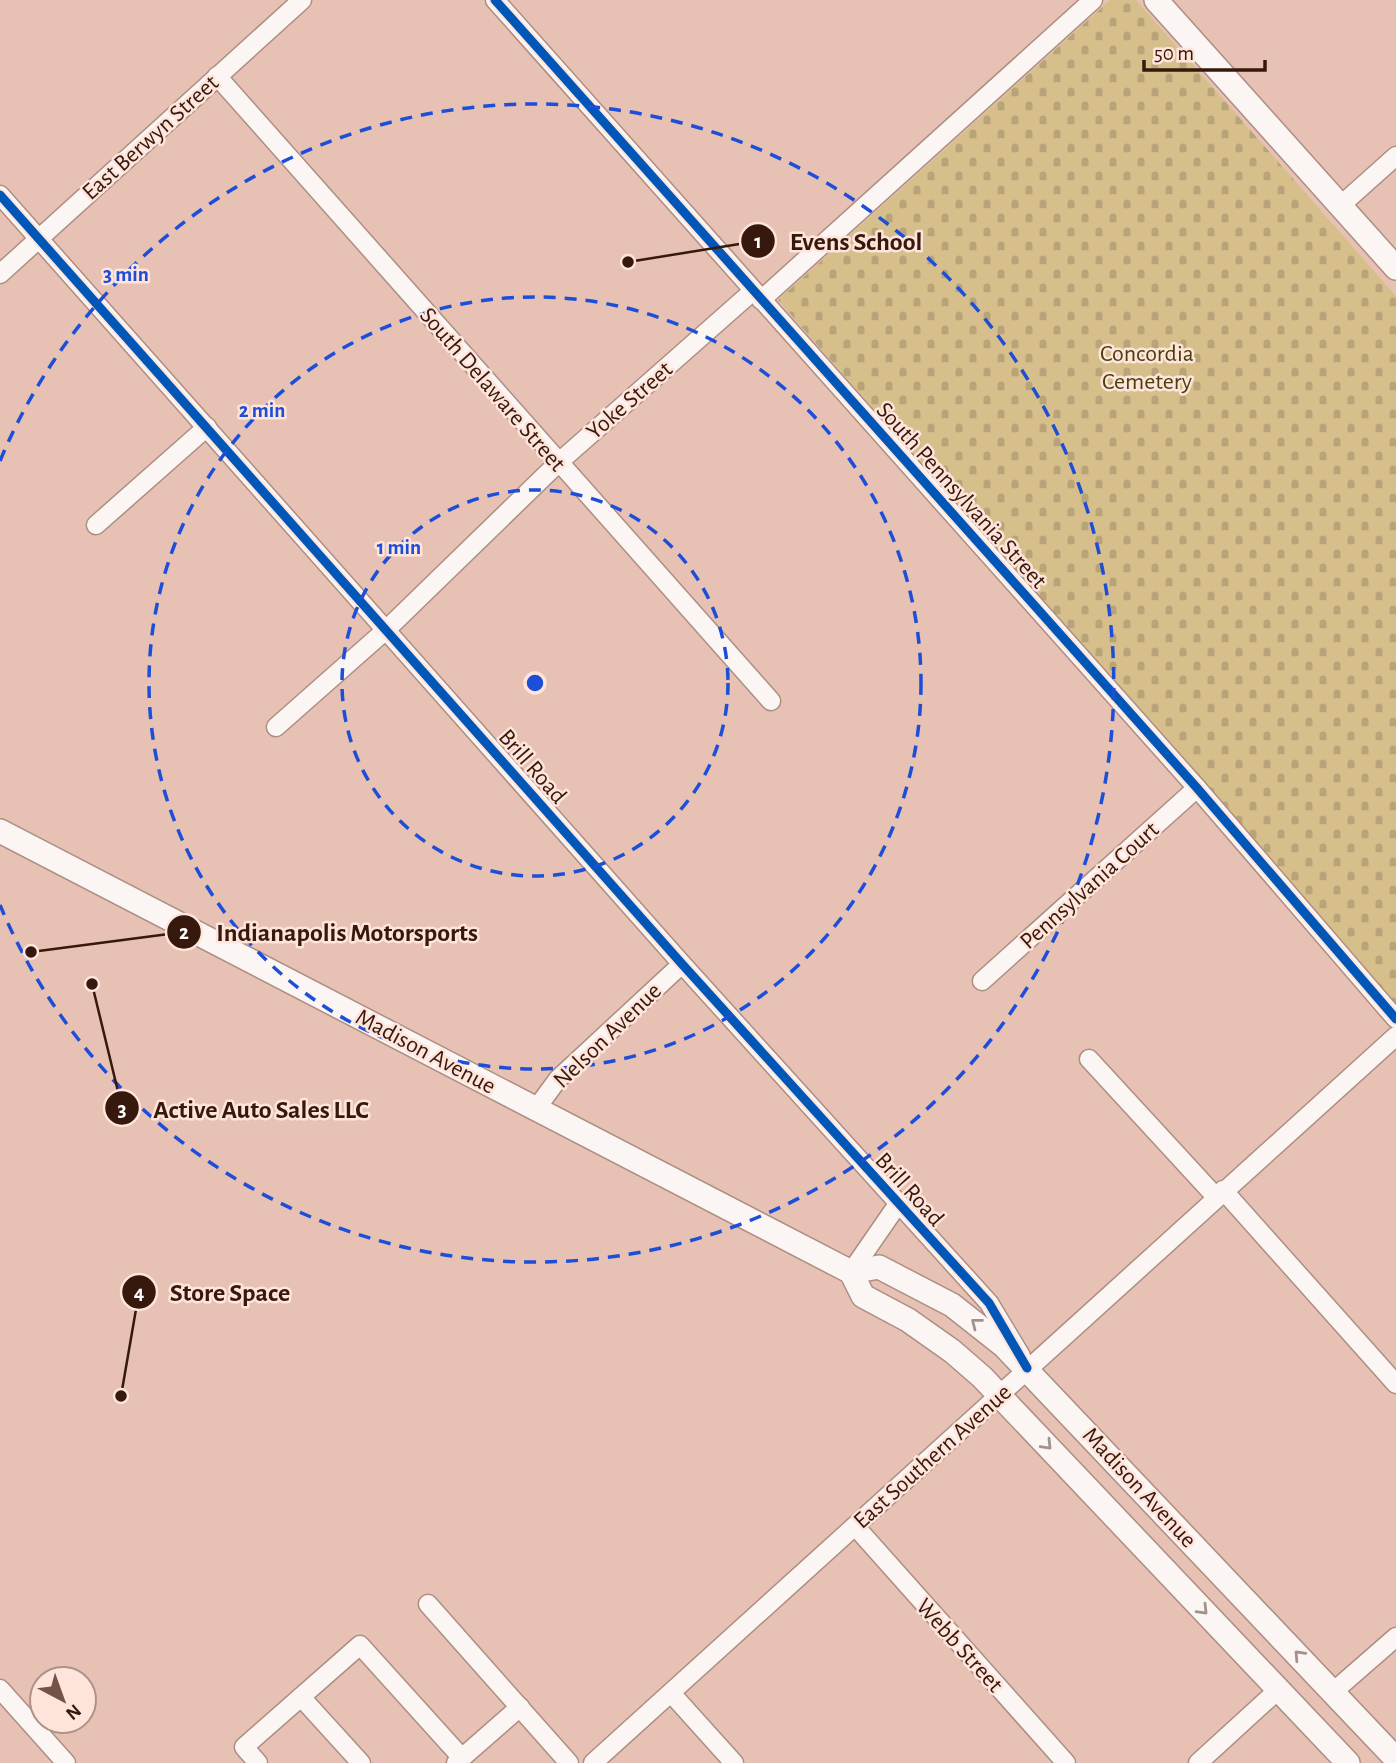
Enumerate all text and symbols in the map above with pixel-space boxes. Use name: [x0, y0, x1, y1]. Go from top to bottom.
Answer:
scale bar: [1144, 28, 1265, 72]
text: 50 m: [1154, 43, 1194, 64]
street label: East Berwyn Street: [78, 70, 223, 205]
callout: Evens School: [741, 218, 936, 265]
text: Evens School: [790, 229, 922, 255]
text: 1: [754, 231, 762, 252]
text: 3 min: [103, 264, 149, 285]
street label: South Delaware Street: [415, 303, 570, 476]
park label: Concordia Cemetery: [1100, 342, 1194, 394]
street label: Yoke Street: [582, 357, 677, 444]
street label: South Pennsylvania Street: [872, 398, 1051, 594]
text: 2 min: [239, 400, 285, 421]
text: 1 min: [377, 537, 421, 558]
centre of rings: [523, 671, 547, 695]
street label: Brill Road: [494, 725, 571, 808]
street label: Pennsylvania Court: [1016, 817, 1164, 954]
callout: Indianapolis Motorsports: [167, 908, 492, 955]
text: Indianapolis Motorsports: [216, 920, 478, 946]
text: 2: [179, 922, 189, 943]
street label: Nelson Avenue: [549, 979, 666, 1093]
street label: Madison Avenue: [352, 1005, 499, 1099]
callout: Active Auto Sales LLC: [104, 1085, 383, 1132]
text: Active Auto Sales LLC: [153, 1097, 369, 1123]
text: 3: [117, 1099, 127, 1120]
street label: Brill Road: [870, 1148, 948, 1231]
callout: Store Space: [121, 1269, 305, 1316]
text: Store Space: [170, 1280, 290, 1306]
text: 4: [134, 1282, 144, 1303]
one-way arrow: [972, 1319, 984, 1332]
street label: East Southern Avenue: [849, 1380, 1016, 1534]
street label: Madison Avenue: [1078, 1423, 1201, 1552]
one-way arrow: [1038, 1437, 1051, 1450]
street label: Webb Street: [911, 1594, 1007, 1697]
one-way arrow: [1195, 1602, 1208, 1615]
one-way arrow: [1294, 1651, 1307, 1664]
north arrow: [28, 1665, 98, 1735]
text: N: [62, 1700, 84, 1723]

